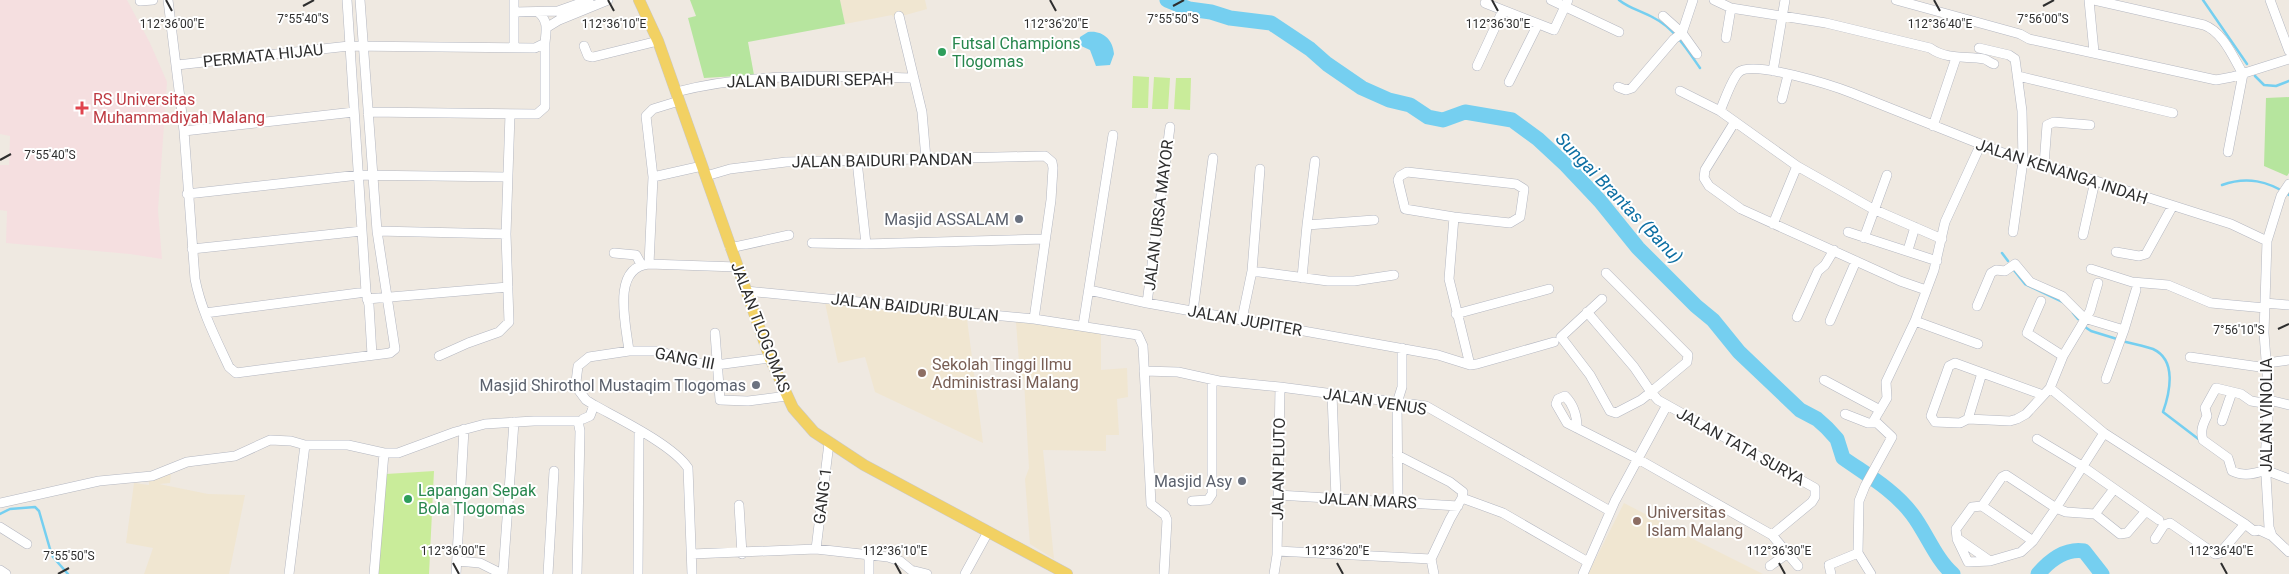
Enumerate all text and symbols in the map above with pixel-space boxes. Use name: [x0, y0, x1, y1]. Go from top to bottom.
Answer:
text: 7°55'40"S: [277, 12, 329, 26]
text: 7°55'50"S: [1147, 12, 1199, 26]
text: 7°56'00"S: [2017, 12, 2069, 26]
text: 112°36'00"E: [140, 17, 204, 31]
text: 112°36'10"E: [582, 17, 646, 31]
text: 112°36'20"E: [1024, 17, 1088, 31]
text: 112°36'30"E: [1466, 17, 1530, 31]
text: 112°36'40"E: [1908, 17, 1972, 31]
place label: Futsal Champions Tlogomas: [952, 34, 1081, 71]
street label: PERMATA HIJAU: [202, 40, 324, 71]
marker: Futsal Champions Tlogomas: [936, 46, 948, 58]
street label: JALAN BAIDURI SEPAH: [726, 70, 894, 91]
place label: RS Universitas Muhammadiyah Malang: [93, 90, 265, 127]
marker: RS Universitas Muhammadiyah Malang: [75, 101, 89, 115]
water label: Sungai Brantas (Banu): [1551, 128, 1687, 268]
street label: JALAN KENANGA INDAH: [1974, 135, 2150, 208]
street label: JALAN URSA MAYOR: [1140, 138, 1177, 292]
text: 7°55'40"S: [24, 148, 76, 162]
street label: JALAN BAIDURI PANDAN: [792, 149, 972, 172]
place label: Masjid ASSALAM: [884, 210, 1009, 229]
marker: Masjid ASSALAM: [1013, 213, 1025, 225]
street label: JALAN TLOGOMAS: [727, 259, 794, 395]
street label: JALAN BAIDURI BULAN: [830, 289, 1000, 326]
street label: JALAN JUPITER: [1186, 301, 1304, 340]
text: 7°56'10"S: [2213, 323, 2265, 337]
street label: GANG III: [653, 343, 716, 374]
place label: Sekolah Tinggi Ilmu Administrasi Malang: [932, 355, 1079, 392]
street label: JALAN VINOLIA: [2257, 357, 2276, 472]
marker: Sekolah Tinggi Ilmu Administrasi Malang: [916, 367, 928, 379]
place label: Masjid Shirothol Mustaqim Tlogomas: [479, 376, 746, 395]
marker: Masjid Shirothol Mustaqim Tlogomas: [750, 379, 762, 391]
street label: JALAN VENUS: [1322, 384, 1428, 419]
street label: JALAN TATA SURYA: [1673, 403, 1809, 490]
street label: JALAN PLUTO: [1268, 418, 1289, 521]
street label: GANG 1: [810, 467, 835, 525]
place label: Masjid Asy: [1154, 472, 1232, 491]
marker: Masjid Asy: [1236, 475, 1248, 487]
place label: Lapangan Sepak Bola Tlogomas: [418, 481, 537, 518]
street label: JALAN MARS: [1319, 488, 1417, 513]
marker: Lapangan Sepak Bola Tlogomas: [402, 493, 414, 505]
place label: Universitas Islam Malang: [1647, 503, 1743, 540]
marker: Universitas Islam Malang: [1631, 515, 1643, 527]
text: 112°36'00"E: [421, 544, 485, 558]
text: 112°36'10"E: [863, 544, 927, 558]
text: 112°36'20"E: [1305, 544, 1369, 558]
text: 112°36'30"E: [1747, 544, 1811, 558]
text: 112°36'40"E: [2189, 544, 2253, 558]
text: 7°55'50"S: [43, 549, 95, 563]

